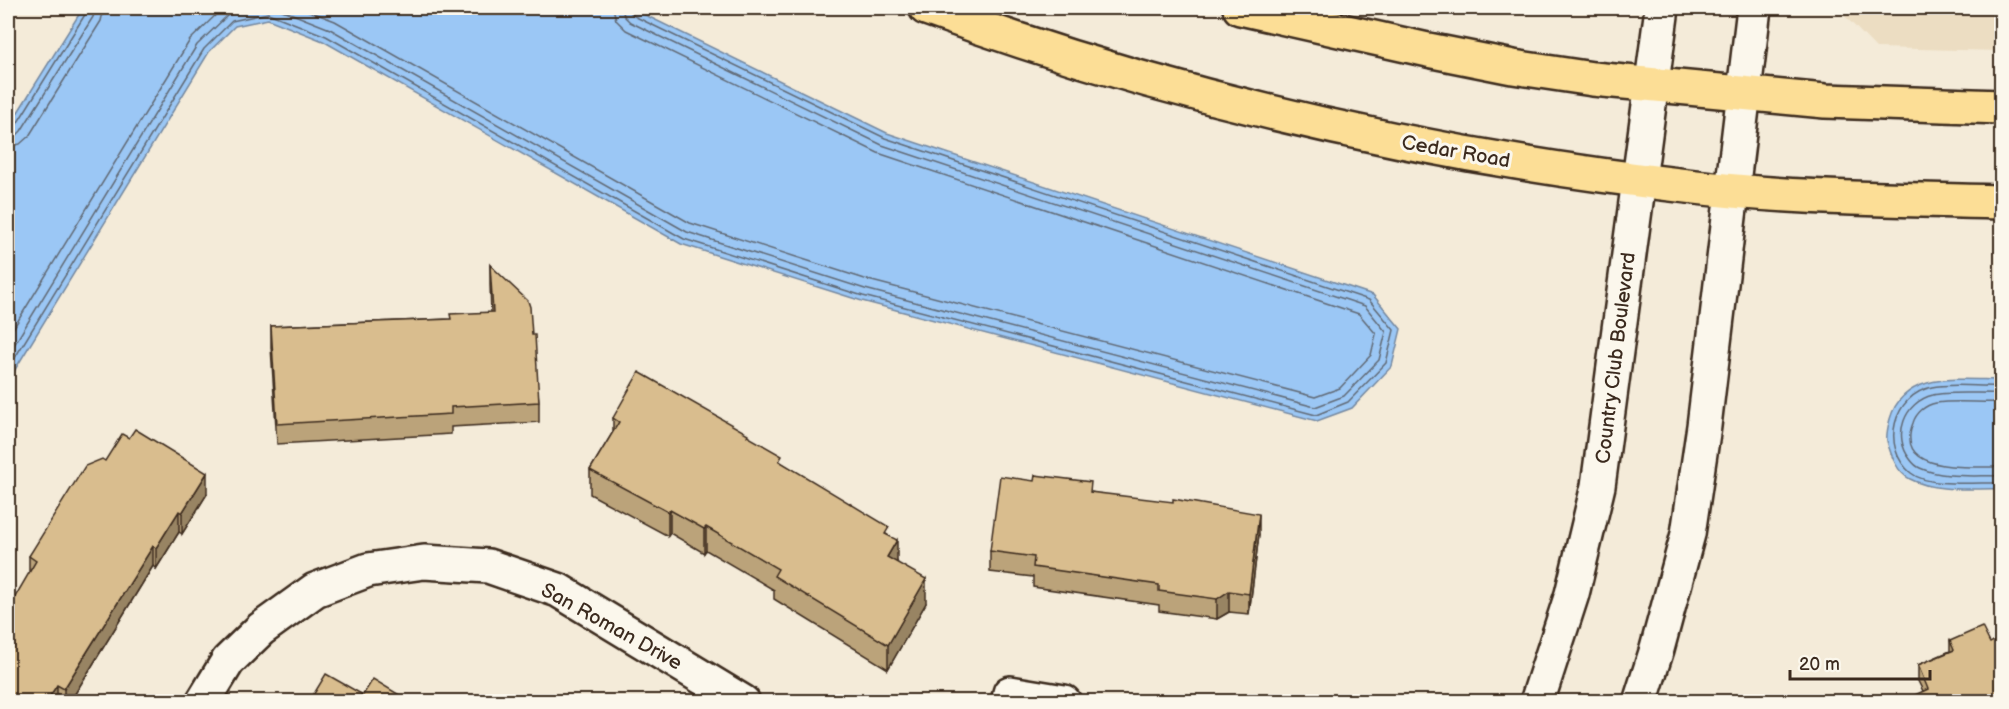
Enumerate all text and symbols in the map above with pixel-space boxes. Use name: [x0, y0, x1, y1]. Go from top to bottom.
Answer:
street label: Cedar Road: [1400, 131, 1512, 173]
street label: Country Club Boulevard: [1591, 251, 1641, 465]
street label: San Roman Drive: [537, 578, 686, 676]
scale bar: [1790, 643, 1930, 681]
text: 20 m: [1799, 654, 1840, 675]

